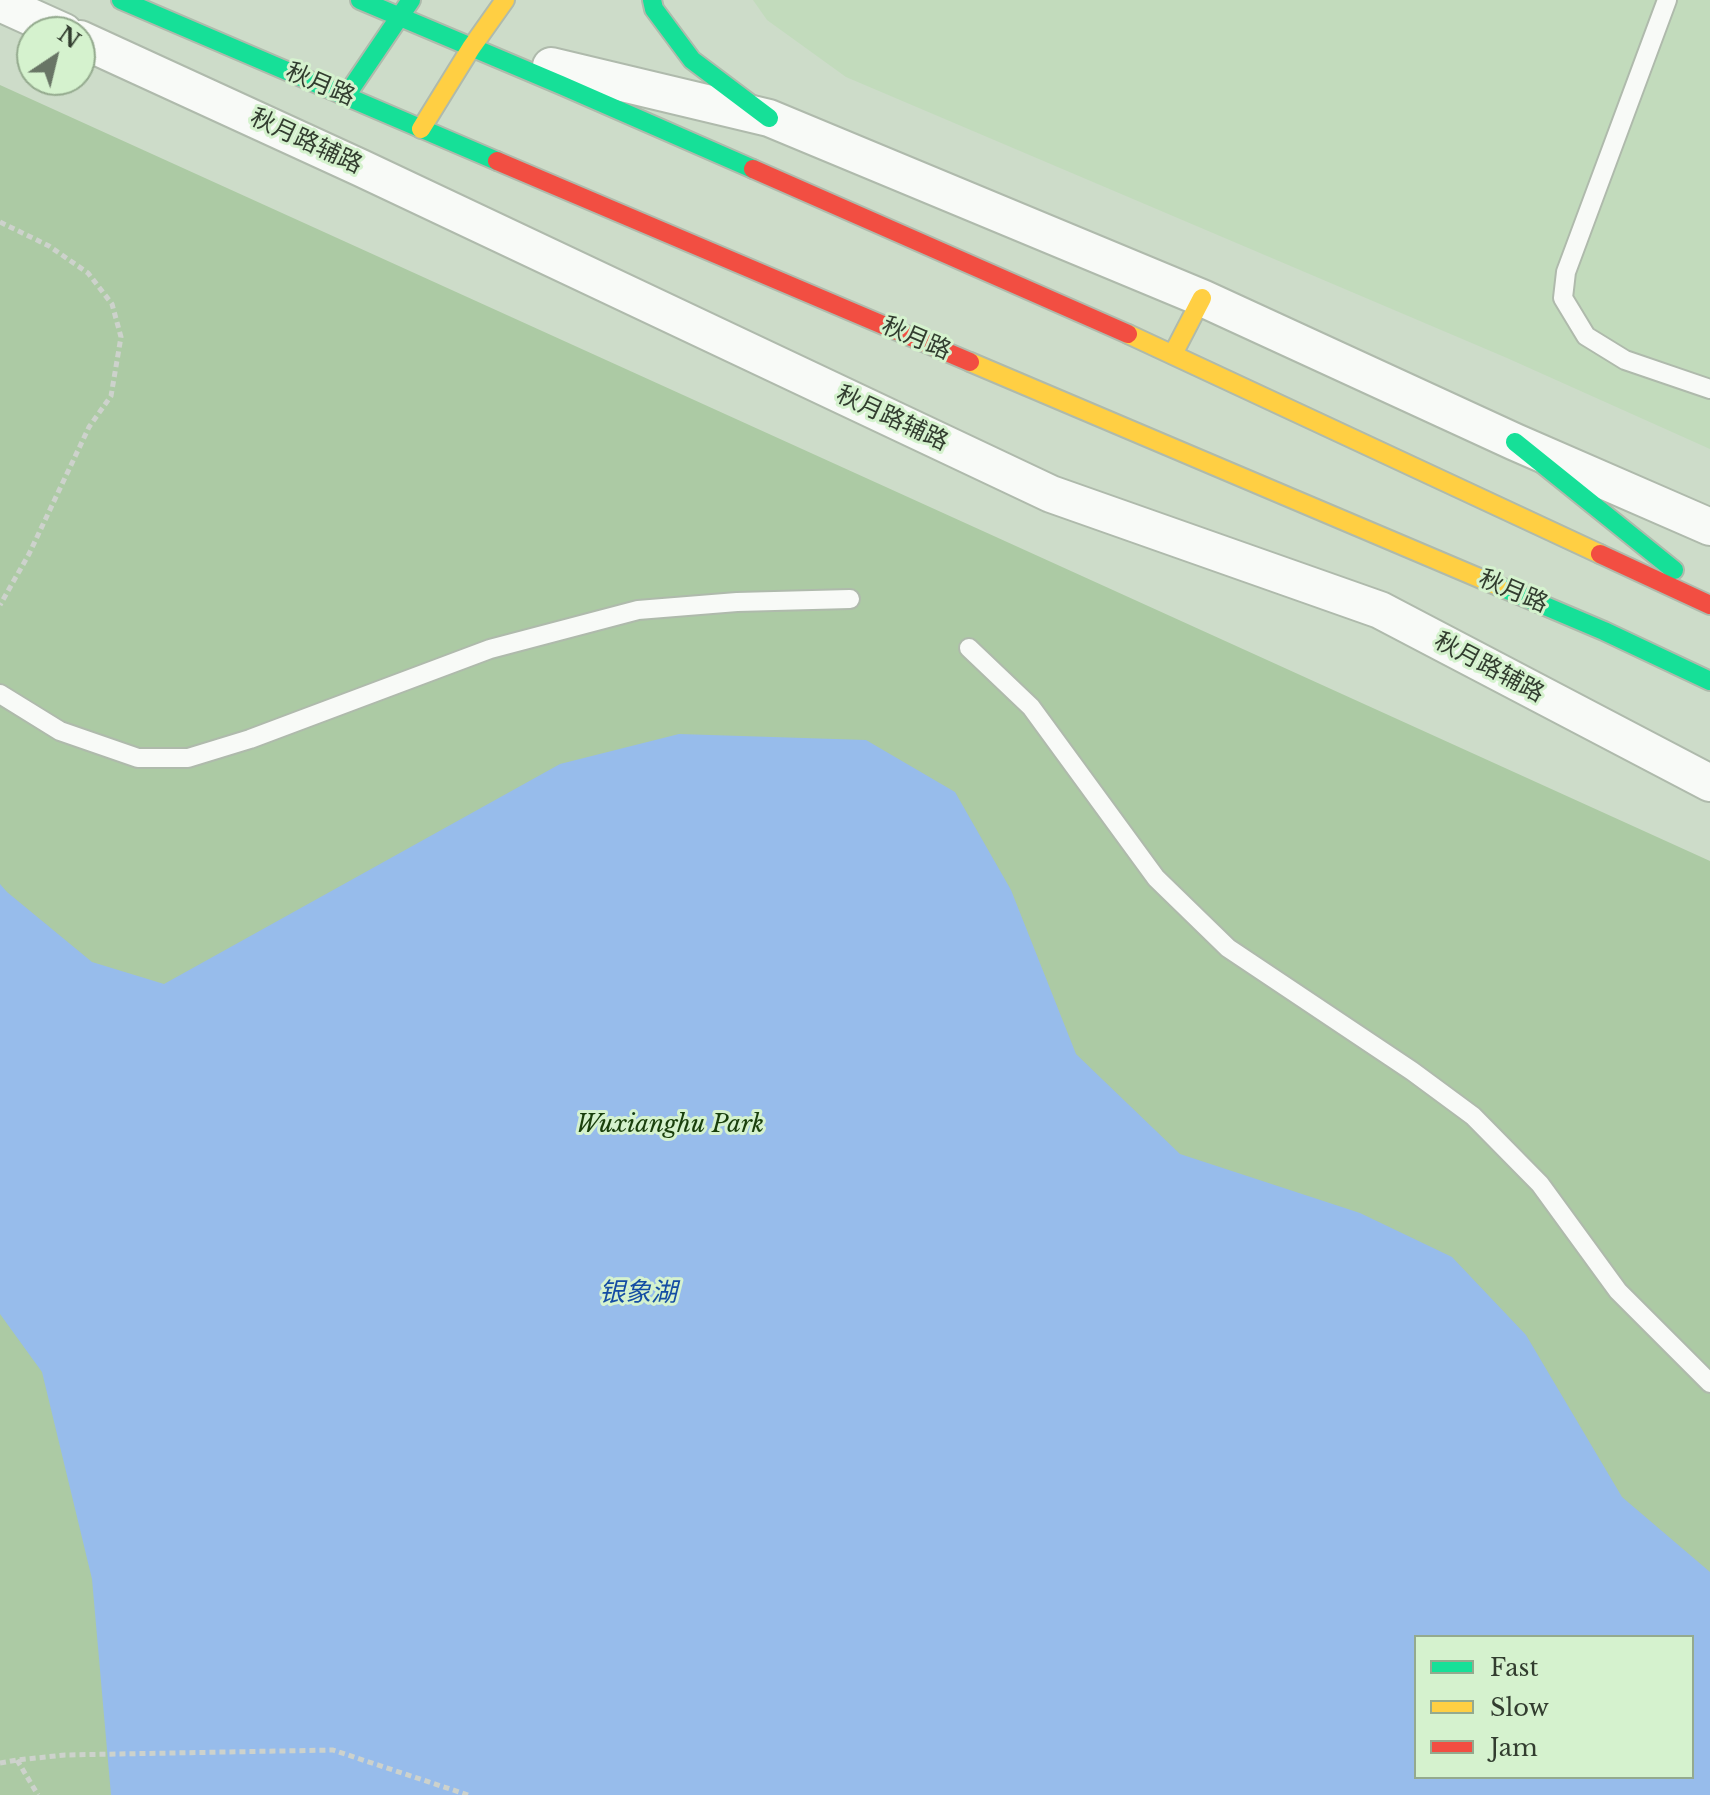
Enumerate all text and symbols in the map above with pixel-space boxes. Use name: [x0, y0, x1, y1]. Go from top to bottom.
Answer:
north arrow: [16, 16, 96, 96]
text: N: [53, 21, 85, 55]
street label: 秋月路: [281, 58, 359, 112]
street label: 秋月路辅路: [246, 104, 366, 180]
street label: 秋月路: [877, 312, 955, 366]
street label: 秋月路辅路: [832, 381, 952, 457]
street label: 秋月路: [1474, 565, 1552, 619]
street label: 秋月路辅路: [1429, 627, 1549, 709]
park label: Wuxianghu Park: [576, 1111, 764, 1139]
water label: 银象湖: [599, 1278, 677, 1310]
legend: [1414, 1635, 1694, 1779]
text: Fast: [1490, 1653, 1538, 1682]
text: Slow: [1490, 1693, 1549, 1722]
text: Jam: [1490, 1733, 1538, 1762]

